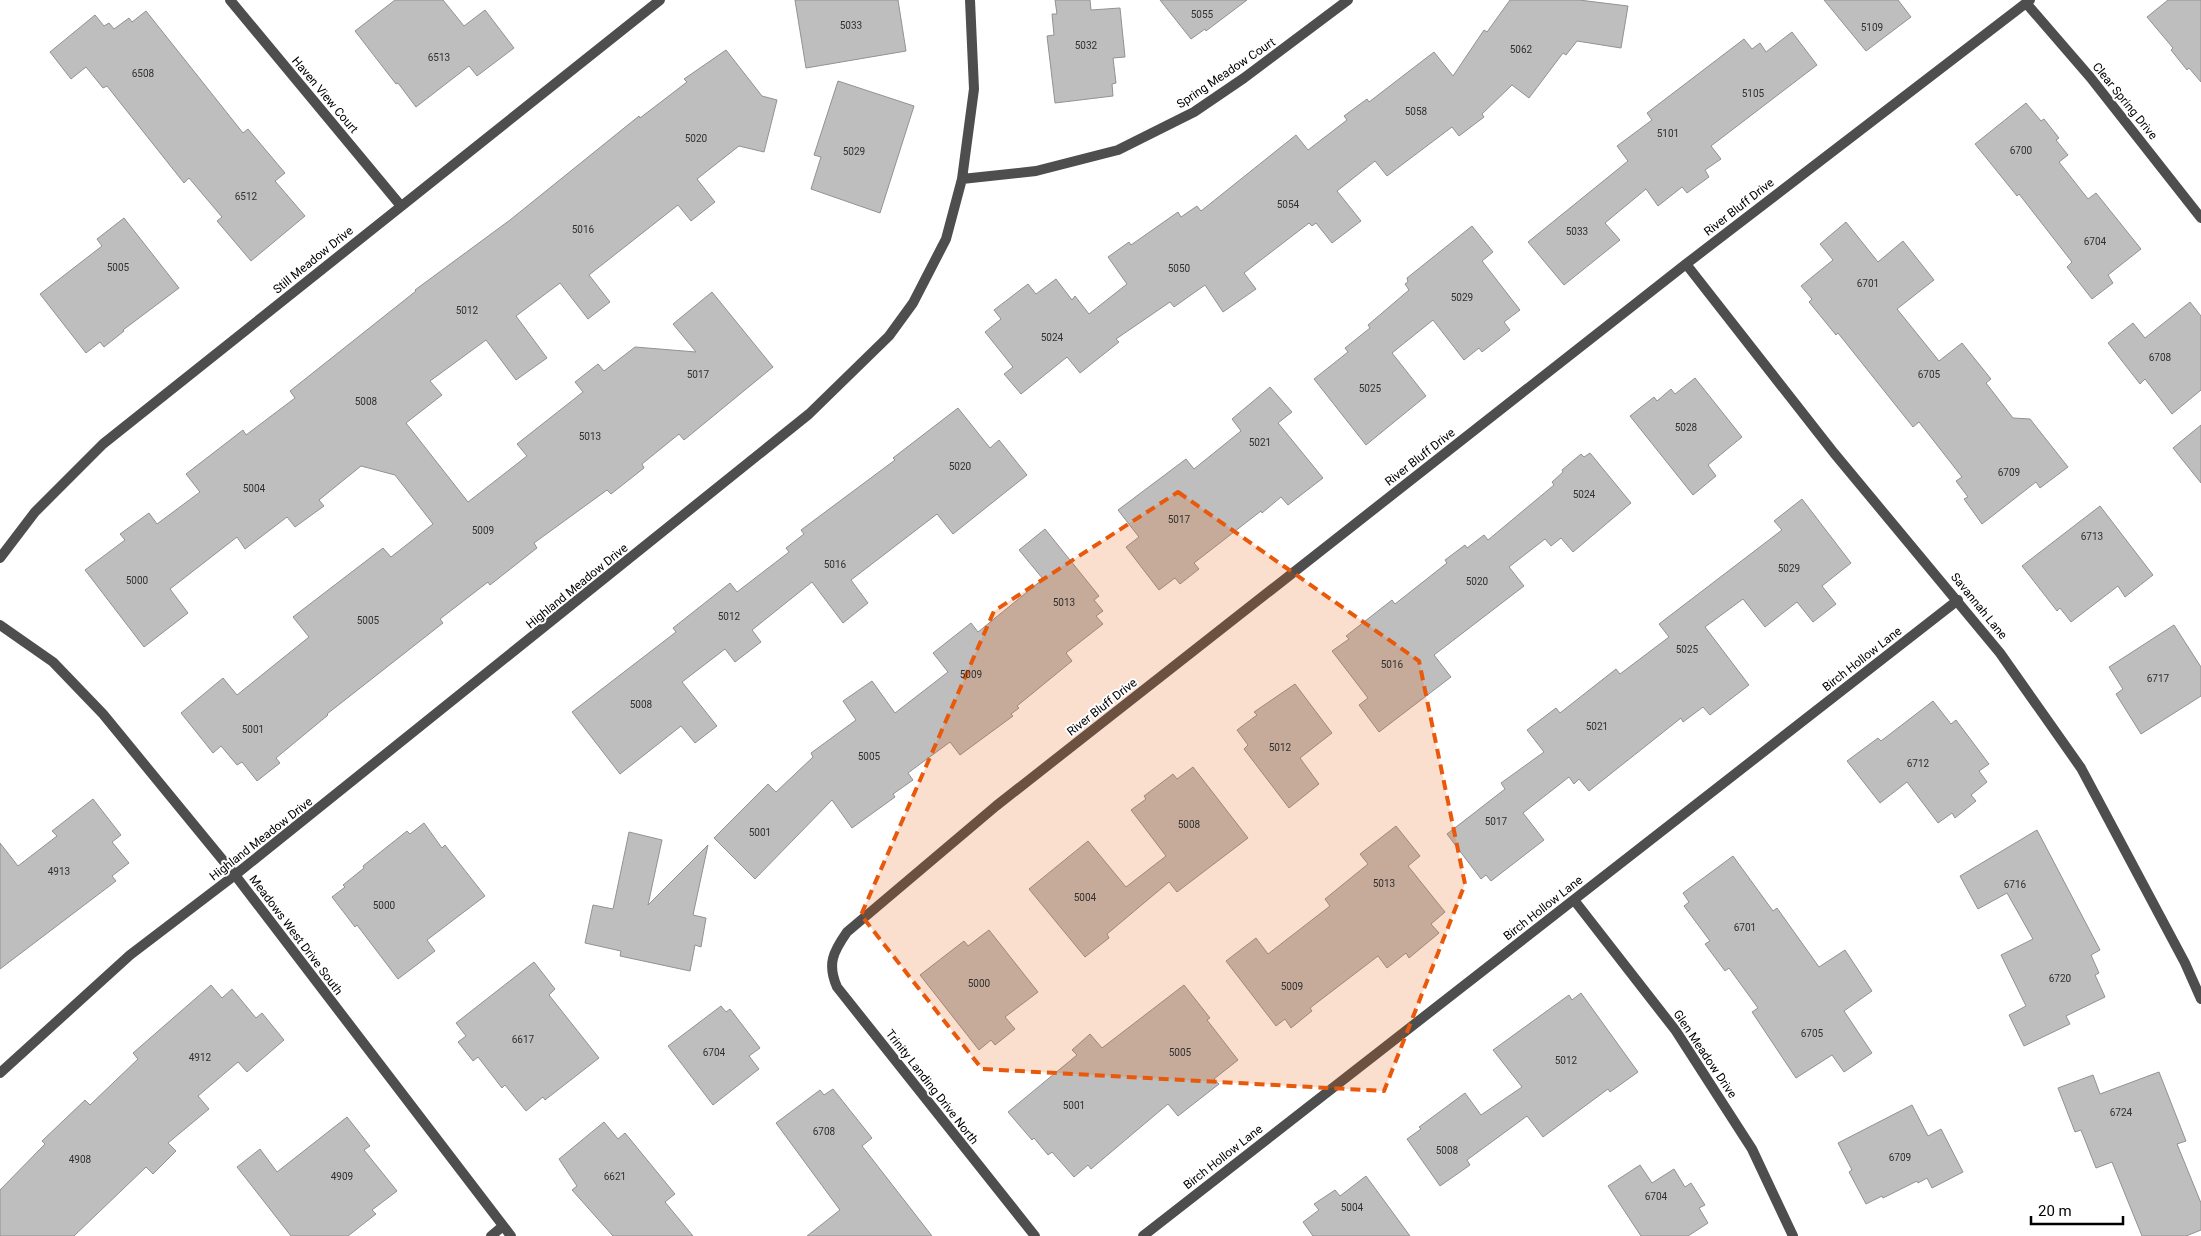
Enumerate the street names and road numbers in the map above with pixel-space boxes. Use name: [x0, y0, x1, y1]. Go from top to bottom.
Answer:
street label: Spring Meadow Court: [1174, 35, 1278, 111]
street label: Haven View Court: [289, 54, 361, 136]
street label: Clear Spring Drive: [2090, 60, 2160, 142]
street label: River Bluff Drive: [1701, 175, 1777, 239]
street label: Still Meadow Drive: [270, 223, 356, 297]
street label: River Bluff Drive: [1382, 425, 1458, 489]
street label: Highland Meadow Drive: [523, 541, 631, 631]
street label: Savannah Lane: [1948, 570, 2010, 642]
street label: Birch Hollow Lane: [1820, 624, 1904, 694]
street label: River Bluff Drive: [1064, 675, 1140, 739]
street label: Highland Meadow Drive: [207, 795, 315, 883]
street label: Meadows West Drive South: [246, 872, 346, 998]
street label: Birch Hollow Lane: [1501, 873, 1585, 943]
street label: Glen Meadow Drive: [1670, 1007, 1740, 1101]
street label: Trinity Landing Drive North: [883, 1027, 981, 1147]
street label: Birch Hollow Lane: [1181, 1122, 1265, 1192]

